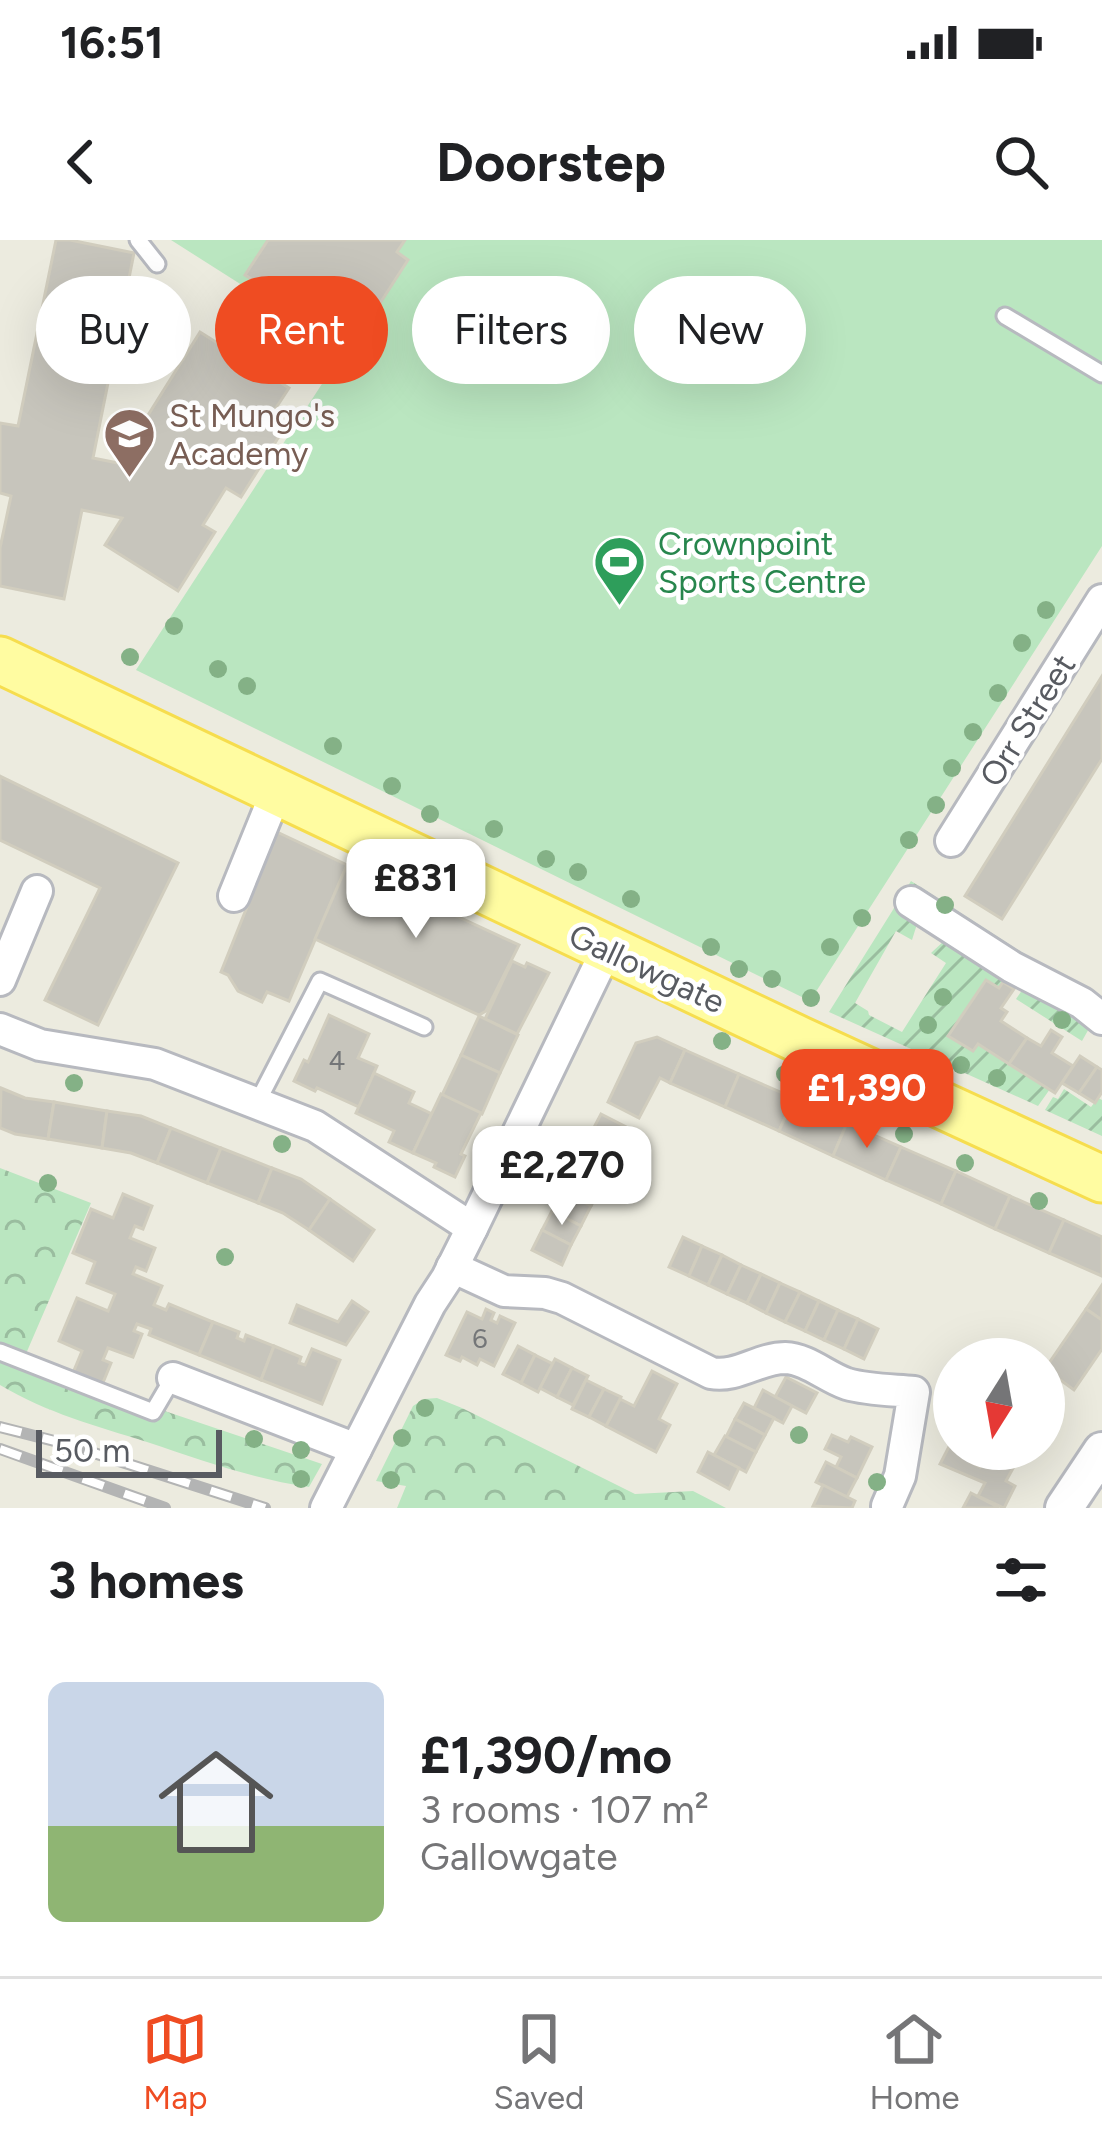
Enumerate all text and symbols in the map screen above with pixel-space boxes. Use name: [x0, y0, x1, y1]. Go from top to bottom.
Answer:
text: 16:51: [60, 15, 164, 69]
icon: back: [48, 129, 114, 195]
icon: search: [988, 129, 1054, 195]
text: Doorstep: [436, 130, 666, 195]
chip: Buy: [36, 276, 191, 384]
chip: Rent: [215, 276, 388, 384]
chip: Filters: [412, 276, 610, 384]
chip: New: [634, 276, 806, 384]
place label: St Mungo's Academy: [169, 396, 335, 473]
school or university icon: St Mungo's Academy: [102, 406, 158, 480]
place label: Crownpoint Sports Centre: [658, 524, 866, 601]
sports icon: Crownpoint Sports Centre: [591, 534, 647, 608]
street label: Orr Street: [972, 647, 1083, 794]
pin: £831: [345, 839, 487, 941]
text: £831: [373, 854, 459, 901]
street label: Gallowgate: [563, 915, 731, 1021]
house number: 4: [329, 1044, 345, 1077]
pin: £1,390: [769, 1049, 965, 1151]
text: £1,390: [807, 1064, 927, 1111]
pin: £2,270: [464, 1126, 660, 1228]
text: £2,270: [499, 1141, 625, 1188]
house number: 6: [472, 1322, 488, 1355]
north arrow: [933, 1338, 1065, 1470]
map controls: [933, 1338, 1065, 1470]
scale bar: [36, 1424, 222, 1477]
text: 50 m: [54, 1431, 130, 1470]
icon: filters: [988, 1547, 1054, 1613]
text: 3 homes: [48, 1550, 244, 1611]
text: £1,390/mo: [420, 1725, 672, 1786]
icon: home: [144, 1730, 288, 1874]
text: 3 rooms · 107 m²: [420, 1786, 709, 1833]
text: Gallowgate: [420, 1833, 618, 1880]
tab: Map: [142, 2006, 208, 2117]
tab: Saved: [493, 2006, 584, 2117]
tab: Home: [869, 2006, 959, 2117]

